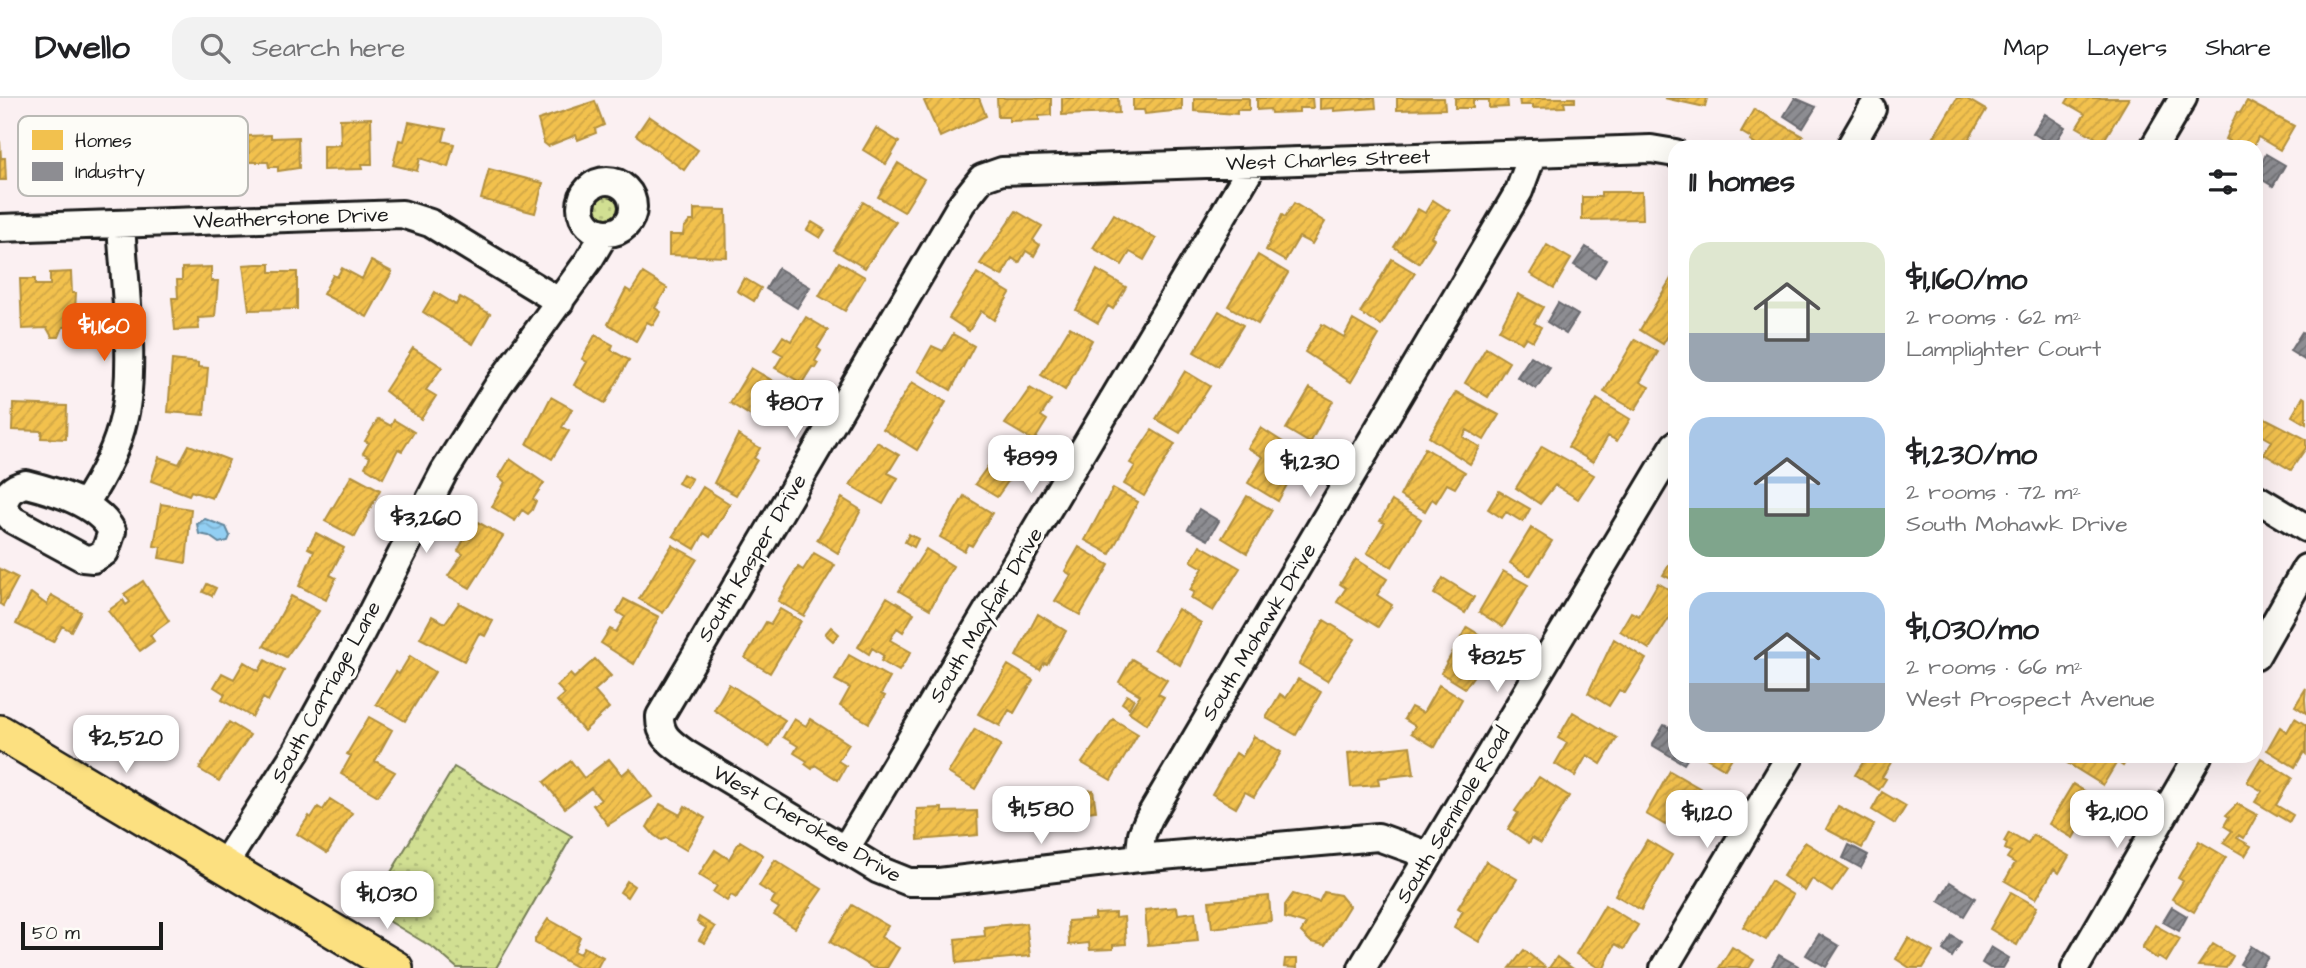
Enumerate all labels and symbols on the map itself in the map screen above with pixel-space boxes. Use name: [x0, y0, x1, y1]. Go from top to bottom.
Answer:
legend: [18, 116, 248, 196]
text: Homes: [75, 128, 132, 155]
street label: West Charles Street: [1225, 142, 1431, 178]
text: Industry: [75, 159, 145, 187]
street label: Weatherstone Drive: [193, 200, 389, 236]
pin: $1,160: [47, 303, 161, 363]
pin: $807: [754, 380, 836, 440]
pin: $899: [990, 436, 1072, 495]
pin: $1,230: [1253, 440, 1367, 499]
street label: South Kasper Drive: [690, 469, 814, 648]
pin: $3,260: [369, 496, 483, 555]
street label: South Mayfair Drive: [922, 522, 1052, 709]
street label: South Mohawk Drive: [1194, 538, 1324, 726]
street label: South Carriage Lane: [264, 596, 390, 789]
pin: $825: [1456, 634, 1538, 694]
pin: $2,520: [69, 716, 183, 775]
street label: South Seminole Road: [1389, 721, 1517, 909]
street label: West Cherokee Drive: [707, 758, 907, 890]
pin: $1,580: [984, 786, 1098, 846]
pin: $1,120: [1650, 790, 1764, 850]
pin: $2,100: [2060, 790, 2174, 850]
pin: $1,030: [330, 872, 444, 931]
scale bar: [21, 919, 163, 951]

